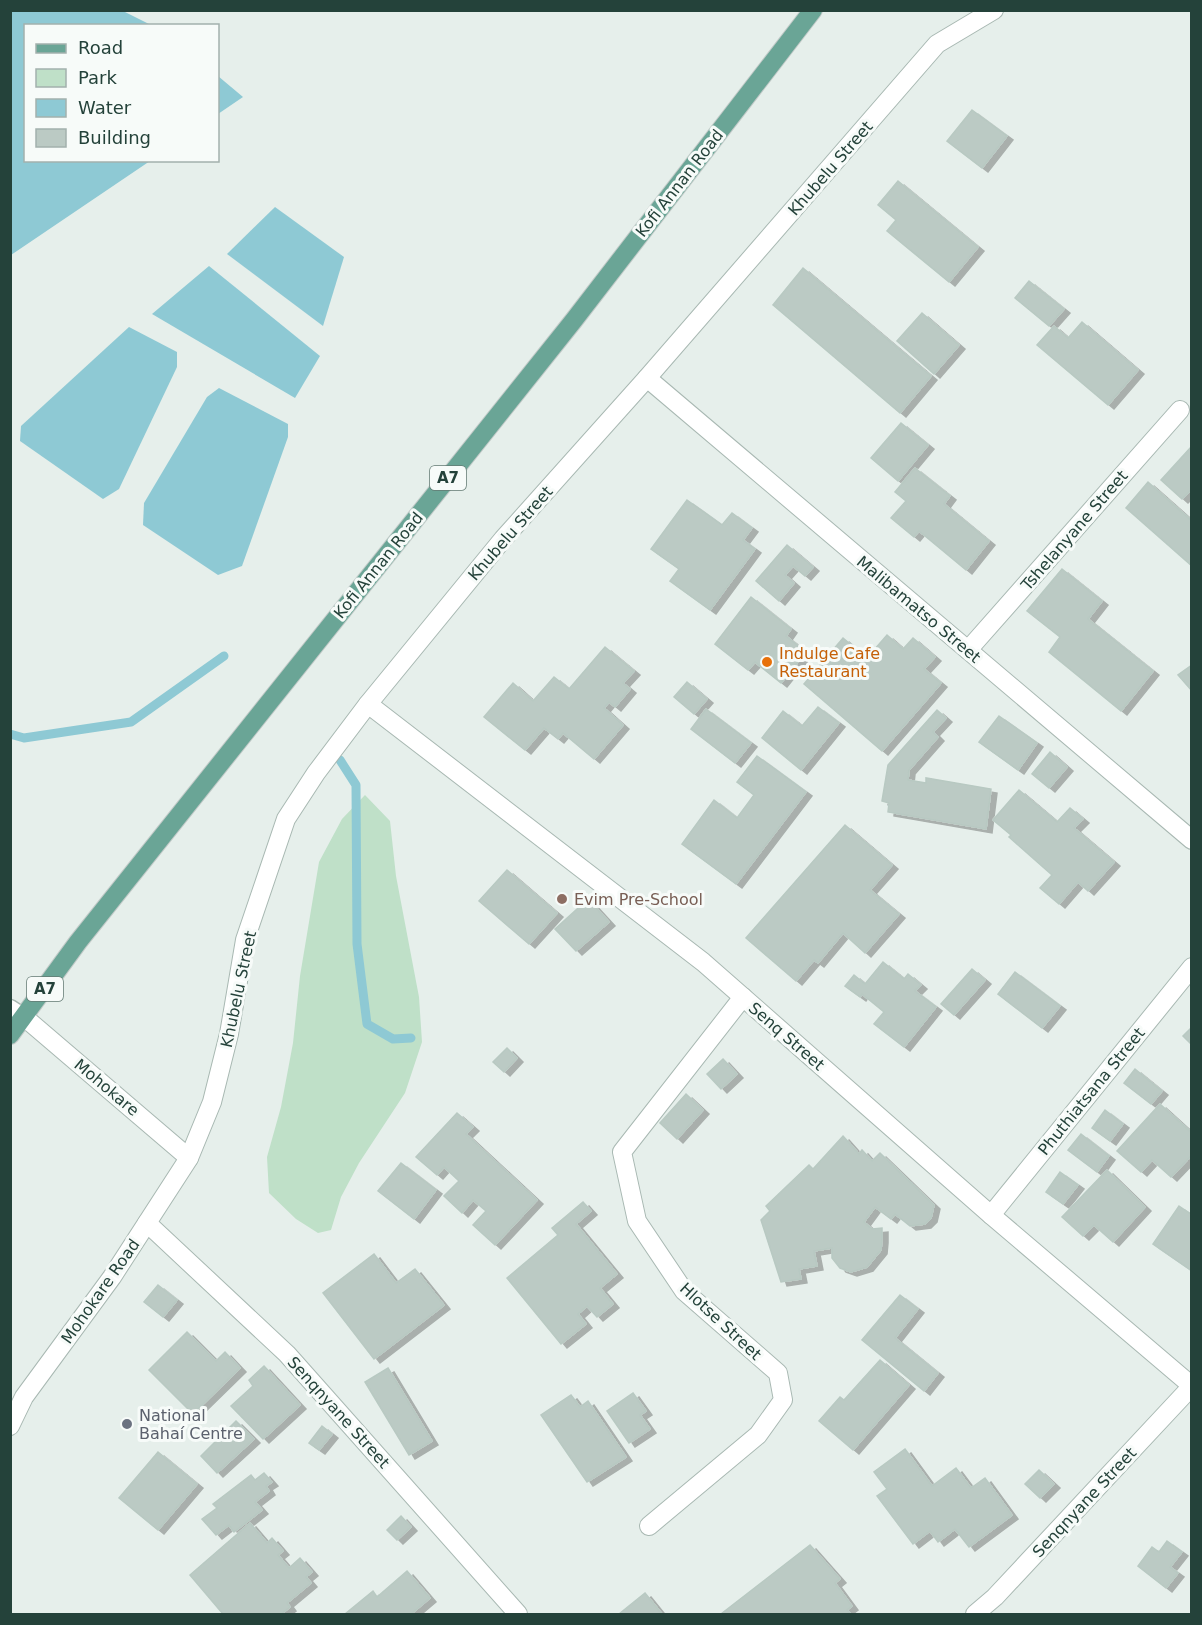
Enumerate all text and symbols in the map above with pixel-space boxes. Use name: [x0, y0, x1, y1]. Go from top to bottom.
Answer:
legend: [24, 24, 219, 162]
text: Road: [78, 37, 123, 58]
text: Park: [78, 67, 117, 88]
text: Water: [78, 97, 132, 118]
street label: Khubelu Street: [784, 117, 877, 219]
street label: Kofi Annan Road: [632, 126, 727, 241]
text: Building: [78, 127, 151, 148]
road number: A7: [430, 466, 466, 490]
street label: Tshelanyane Street: [1016, 466, 1132, 595]
street label: Khubelu Street: [464, 482, 557, 584]
street label: Kofi Annan Road: [330, 508, 427, 622]
street label: Malibamatso Street: [853, 552, 985, 667]
place label: Indulge Cafe Restaurant: [779, 644, 880, 681]
marker: Indulge Cafe Restaurant: [760, 655, 774, 669]
place label: Evim Pre-School: [574, 890, 703, 909]
marker: Evim Pre-School: [555, 892, 569, 906]
street label: Khubelu Street: [217, 929, 260, 1049]
road number: A7: [27, 977, 63, 1001]
street label: Senq Street: [745, 998, 828, 1074]
street label: Phuthiatsana Street: [1034, 1024, 1149, 1159]
street label: Mohokare: [71, 1055, 143, 1120]
street label: Mohokare Road: [57, 1235, 144, 1347]
street label: Hlotse Street: [676, 1279, 765, 1364]
street label: Senqnyane Street: [284, 1353, 394, 1472]
place label: National Bahaí Centre: [139, 1406, 243, 1443]
marker: National Bahaí Centre: [120, 1417, 134, 1431]
street label: Senqnyane Street: [1029, 1443, 1140, 1561]

